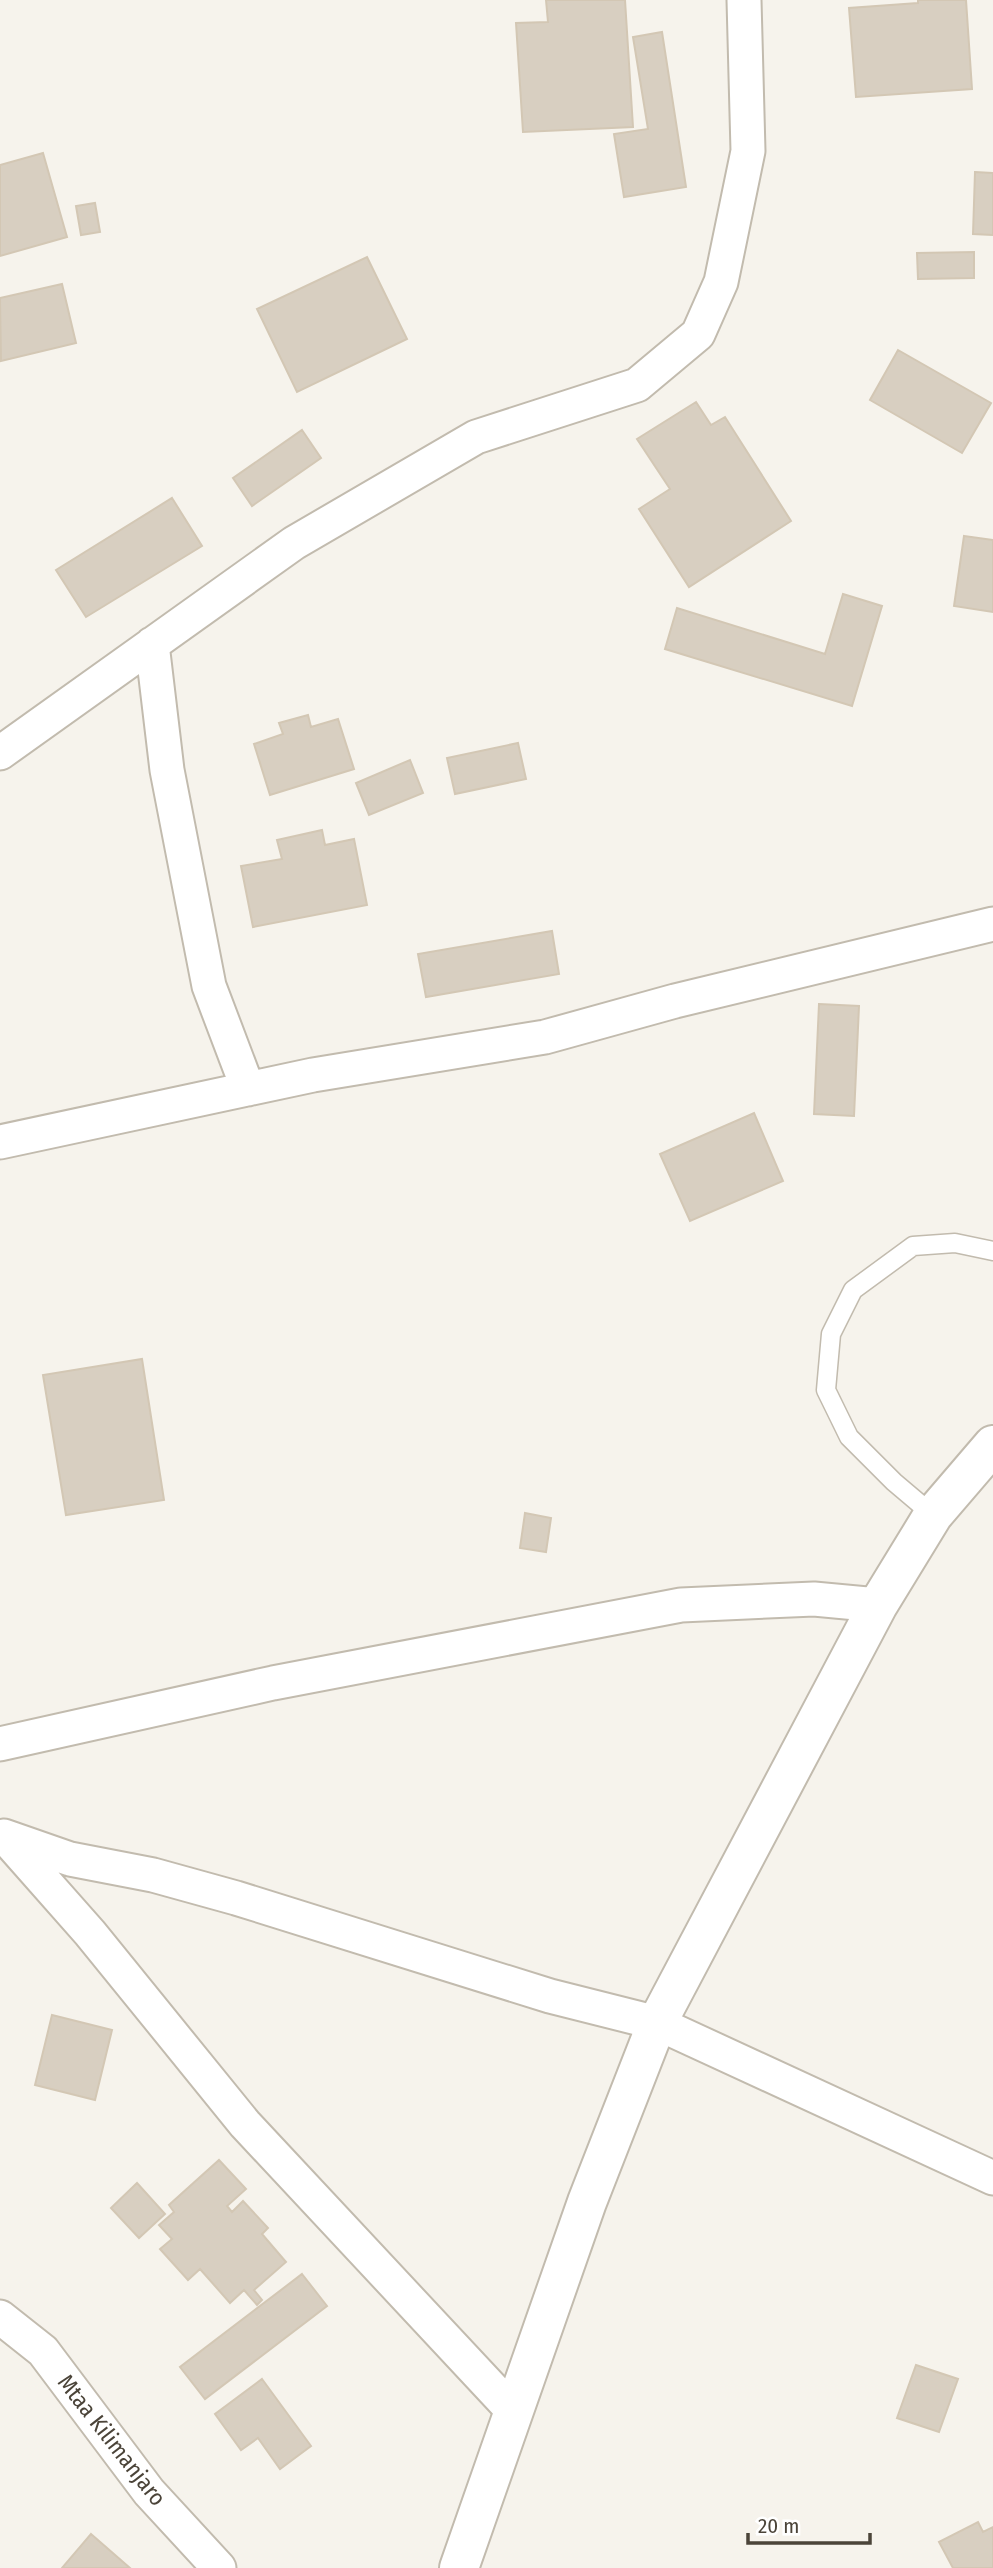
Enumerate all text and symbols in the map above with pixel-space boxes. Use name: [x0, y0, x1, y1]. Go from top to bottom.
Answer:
street label: Mtaa Kilimanjaro: [52, 2369, 172, 2511]
scale bar: [748, 2502, 870, 2546]
text: 20 m: [758, 2513, 799, 2539]

